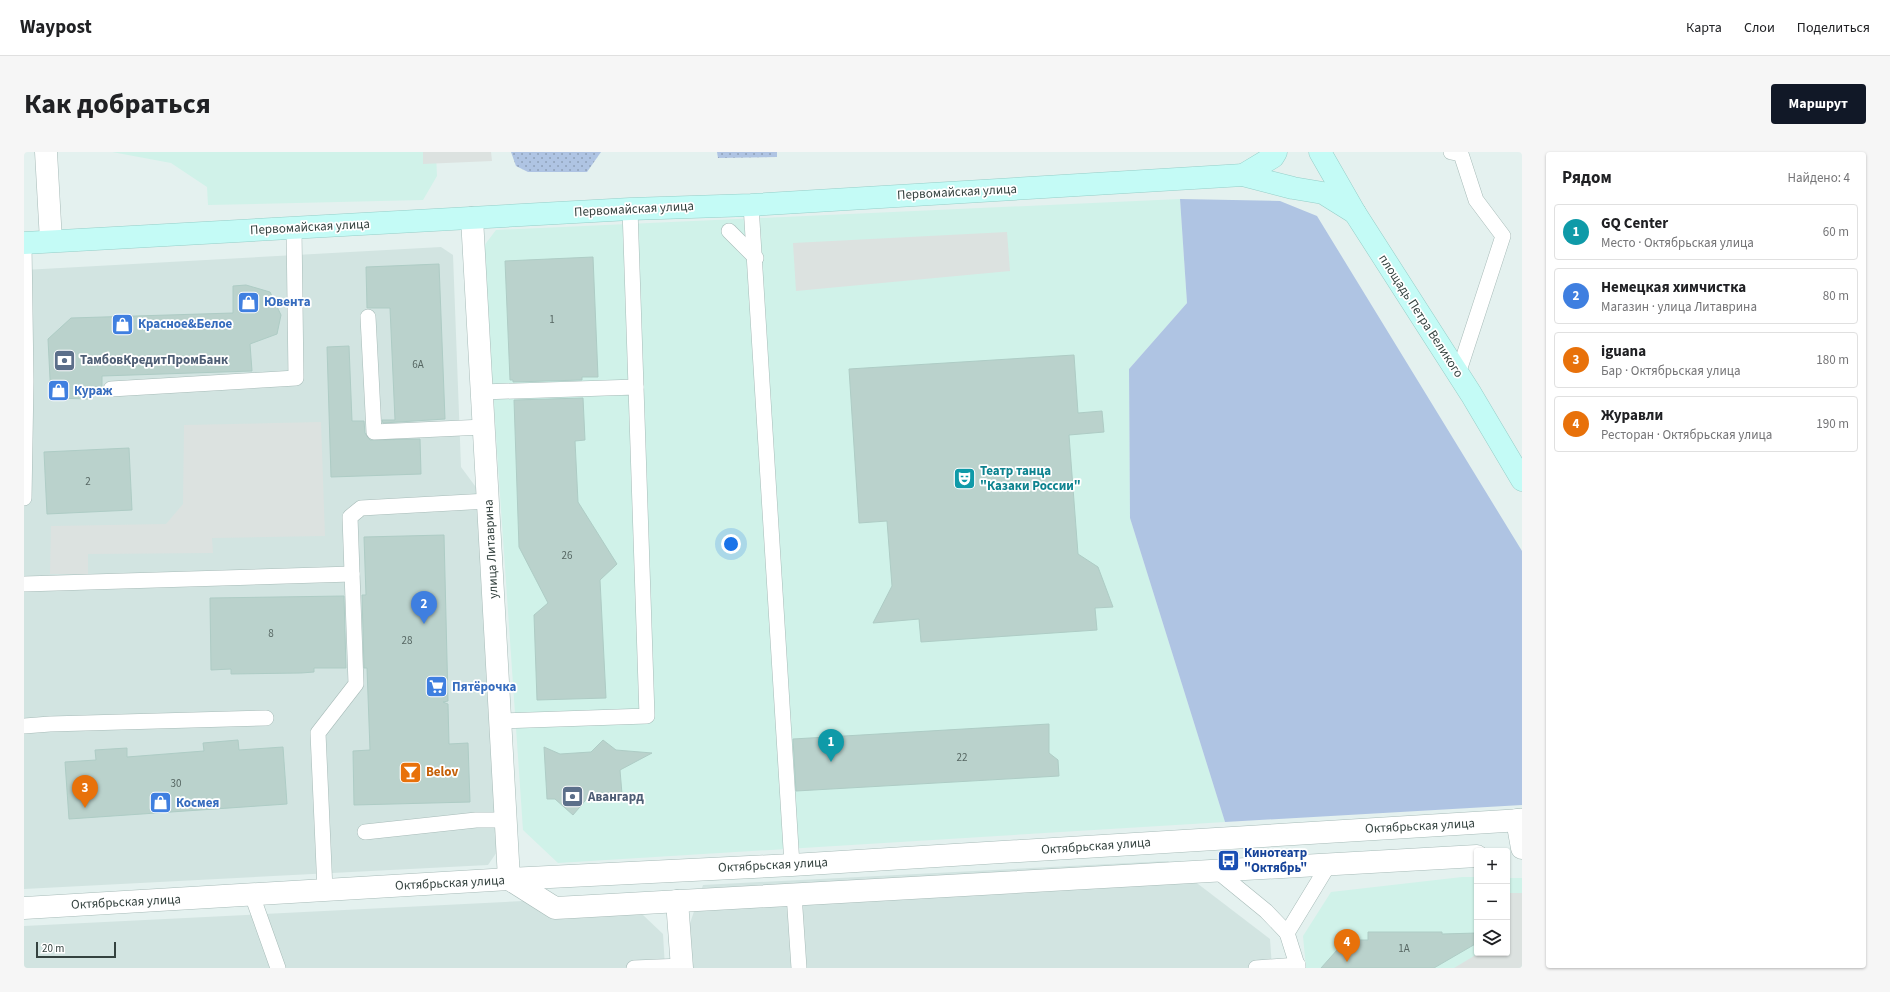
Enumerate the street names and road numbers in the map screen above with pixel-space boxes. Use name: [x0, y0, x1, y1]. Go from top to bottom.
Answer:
street label: Первомайская улица: [897, 180, 1017, 204]
street label: Первомайская улица: [574, 197, 694, 221]
street label: Первомайская улица: [250, 215, 370, 239]
street label: площадь Петра Великого: [1374, 251, 1468, 381]
street label: улица Литаврина: [479, 499, 503, 599]
street label: Октябрьская улица: [1365, 814, 1475, 838]
street label: Октябрьская улица: [1041, 833, 1151, 859]
street label: Октябрьская улица: [718, 853, 828, 877]
street label: Октябрьская улица: [395, 871, 505, 895]
street label: Октябрьская улица: [71, 890, 181, 914]

